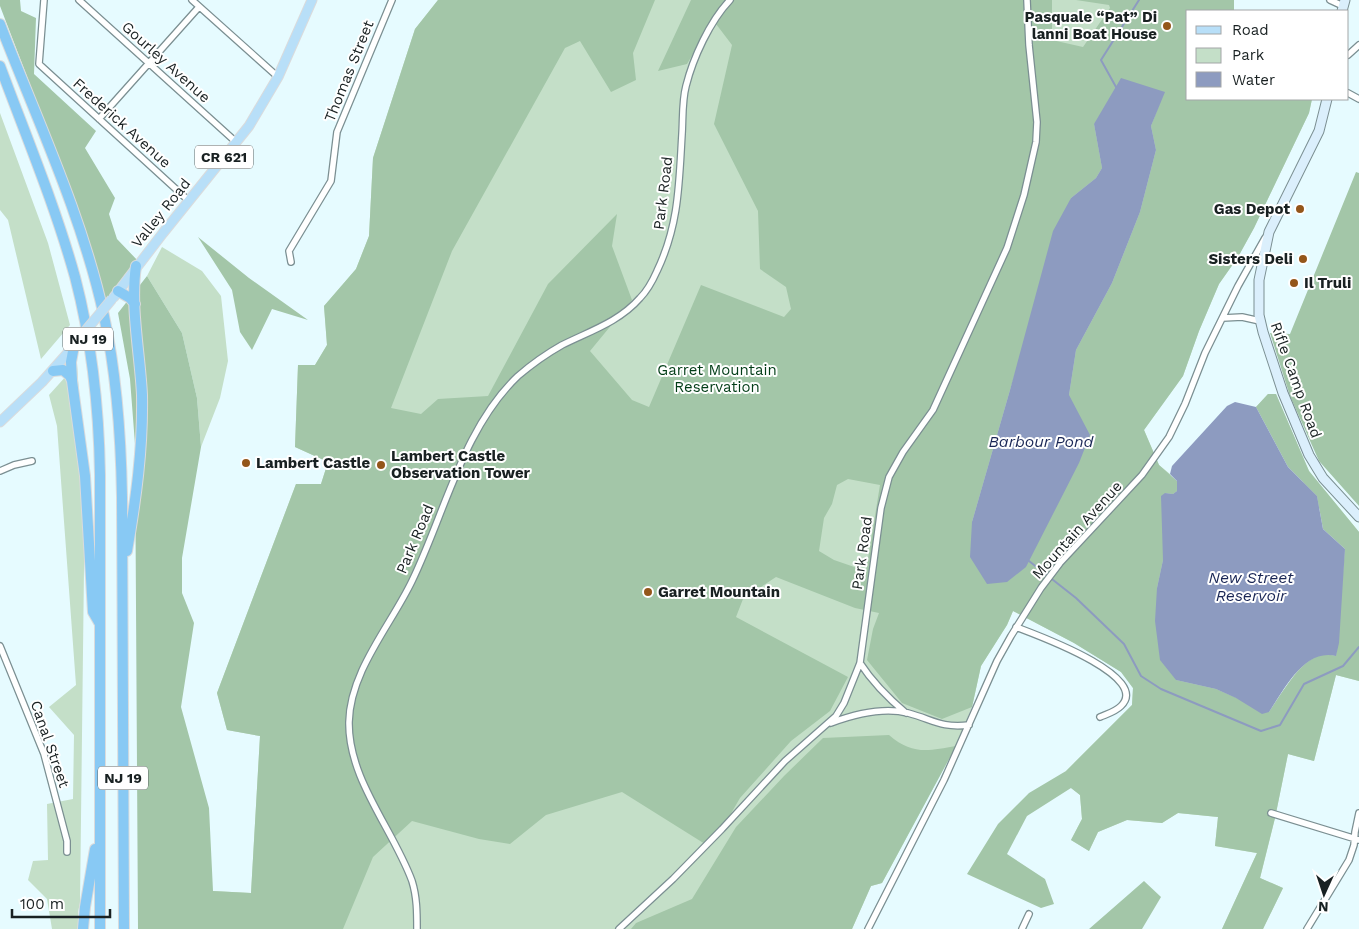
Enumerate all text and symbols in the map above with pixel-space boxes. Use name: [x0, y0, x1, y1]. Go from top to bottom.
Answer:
place label: Pasquale “Pat” Di lanni Boat House: [1025, 8, 1157, 43]
legend: [1186, 10, 1349, 100]
street label: Gourley Avenue: [118, 17, 214, 107]
street label: Thomas Street: [320, 17, 378, 124]
marker: Pasquale “Pat” Di lanni Boat House: [1161, 20, 1173, 32]
text: Road: [1232, 21, 1269, 39]
text: Park: [1232, 46, 1265, 64]
text: Water: [1232, 71, 1275, 89]
street label: Frederick Avenue: [69, 74, 175, 172]
road number: CR 621: [195, 146, 253, 168]
street label: Park Road: [650, 155, 676, 231]
street label: Valley Road: [128, 175, 194, 251]
place label: Gas Depot: [1214, 200, 1290, 218]
marker: Gas Depot: [1294, 203, 1306, 215]
place label: Sisters Deli: [1208, 250, 1293, 268]
marker: Sisters Deli: [1297, 253, 1309, 265]
place label: Il Truli: [1304, 274, 1351, 292]
marker: Il Truli: [1288, 277, 1300, 289]
street label: Rifle Camp Road: [1267, 319, 1325, 441]
road number: NJ 19: [63, 328, 113, 350]
park label: Garret Mountain Reservation: [657, 361, 777, 396]
water label: Barbour Pond: [989, 432, 1095, 451]
place label: Lambert Castle Observation Tower: [391, 447, 531, 482]
place label: Lambert Castle: [256, 454, 370, 472]
marker: Lambert Castle: [240, 457, 252, 469]
marker: Lambert Castle Observation Tower: [375, 459, 387, 471]
street label: Mountain Avenue: [1028, 477, 1126, 583]
street label: Park Road: [392, 502, 438, 576]
street label: Park Road: [848, 515, 876, 591]
water label: New Street Reservoir: [1209, 568, 1294, 605]
place label: Garret Mountain: [658, 583, 780, 601]
marker: Garret Mountain: [642, 586, 654, 598]
street label: Canal Street: [27, 698, 74, 791]
road number: NJ 19: [98, 766, 148, 790]
north arrow: [1299, 869, 1349, 919]
scale bar: [12, 886, 110, 918]
text: 100 m: [20, 895, 64, 913]
text: N: [1318, 899, 1329, 915]

